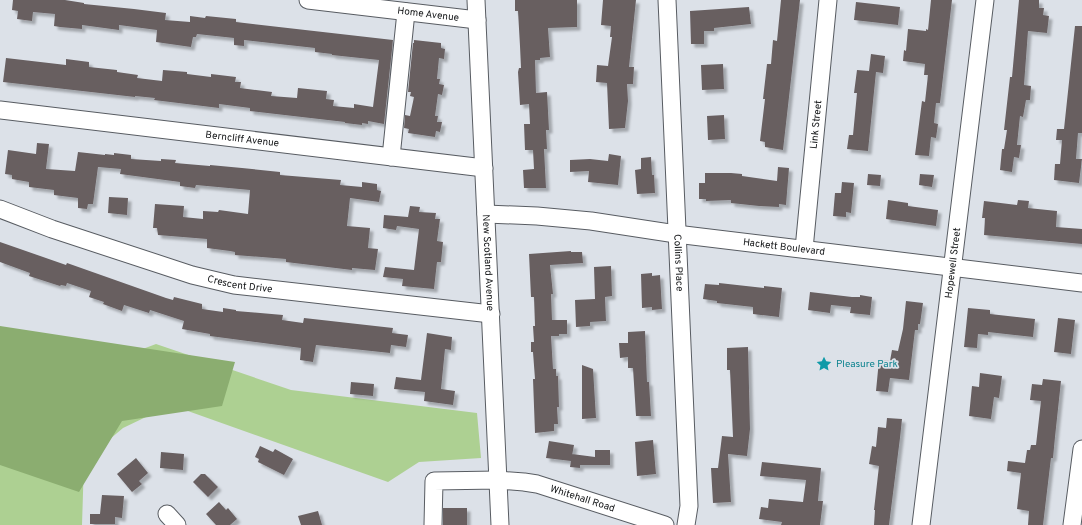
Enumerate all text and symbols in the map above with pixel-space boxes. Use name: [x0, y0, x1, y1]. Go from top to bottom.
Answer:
street label: Home Avenue: [397, 4, 460, 24]
street label: Link Street: [807, 99, 825, 150]
street label: Berncliff Avenue: [205, 128, 280, 150]
street label: New Scotland Avenue: [479, 214, 497, 311]
street label: Hopewell Street: [942, 227, 964, 299]
street label: Collins Place: [671, 234, 686, 292]
street label: Hackett Boulevard: [742, 236, 826, 258]
street label: Crescent Drive: [206, 272, 273, 296]
place icon: Pleasure Park: [815, 355, 833, 373]
place label: Pleasure Park: [836, 358, 898, 371]
street label: Whitehall Road: [548, 482, 617, 515]

